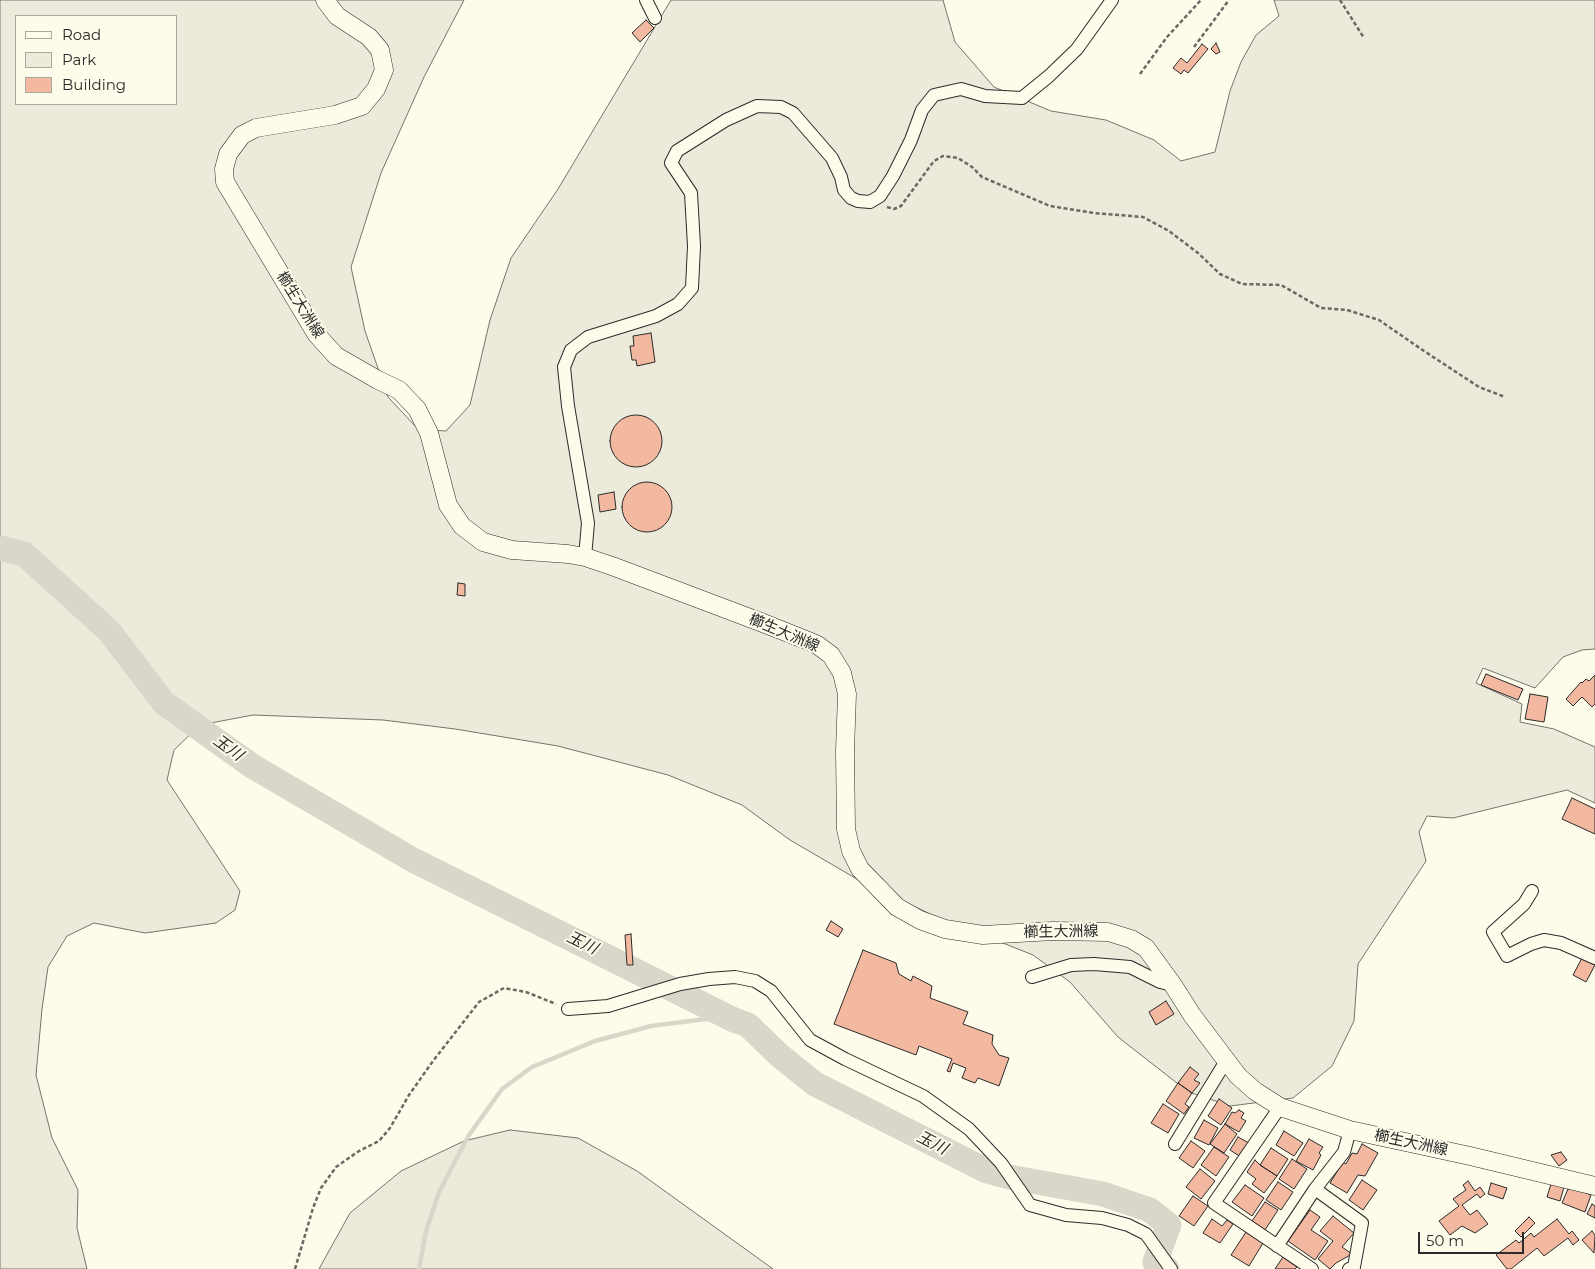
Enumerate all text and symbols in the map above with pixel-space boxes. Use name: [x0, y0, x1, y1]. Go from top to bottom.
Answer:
legend: [15, 15, 178, 105]
text: Road: [62, 25, 101, 44]
text: Park: [62, 50, 96, 69]
text: Building: [62, 75, 126, 94]
street label: 櫛生大洲線: [272, 268, 328, 342]
street label: 櫛生大洲線: [746, 610, 822, 656]
water label: 玉川: [209, 731, 247, 765]
street label: 櫛生大洲線: [1023, 922, 1099, 942]
water label: 玉川: [563, 927, 601, 959]
street label: 櫛生大洲線: [1372, 1126, 1450, 1160]
water label: 玉川: [913, 1127, 951, 1159]
scale bar: [1420, 1222, 1526, 1254]
text: 50 m: [1426, 1231, 1464, 1250]

